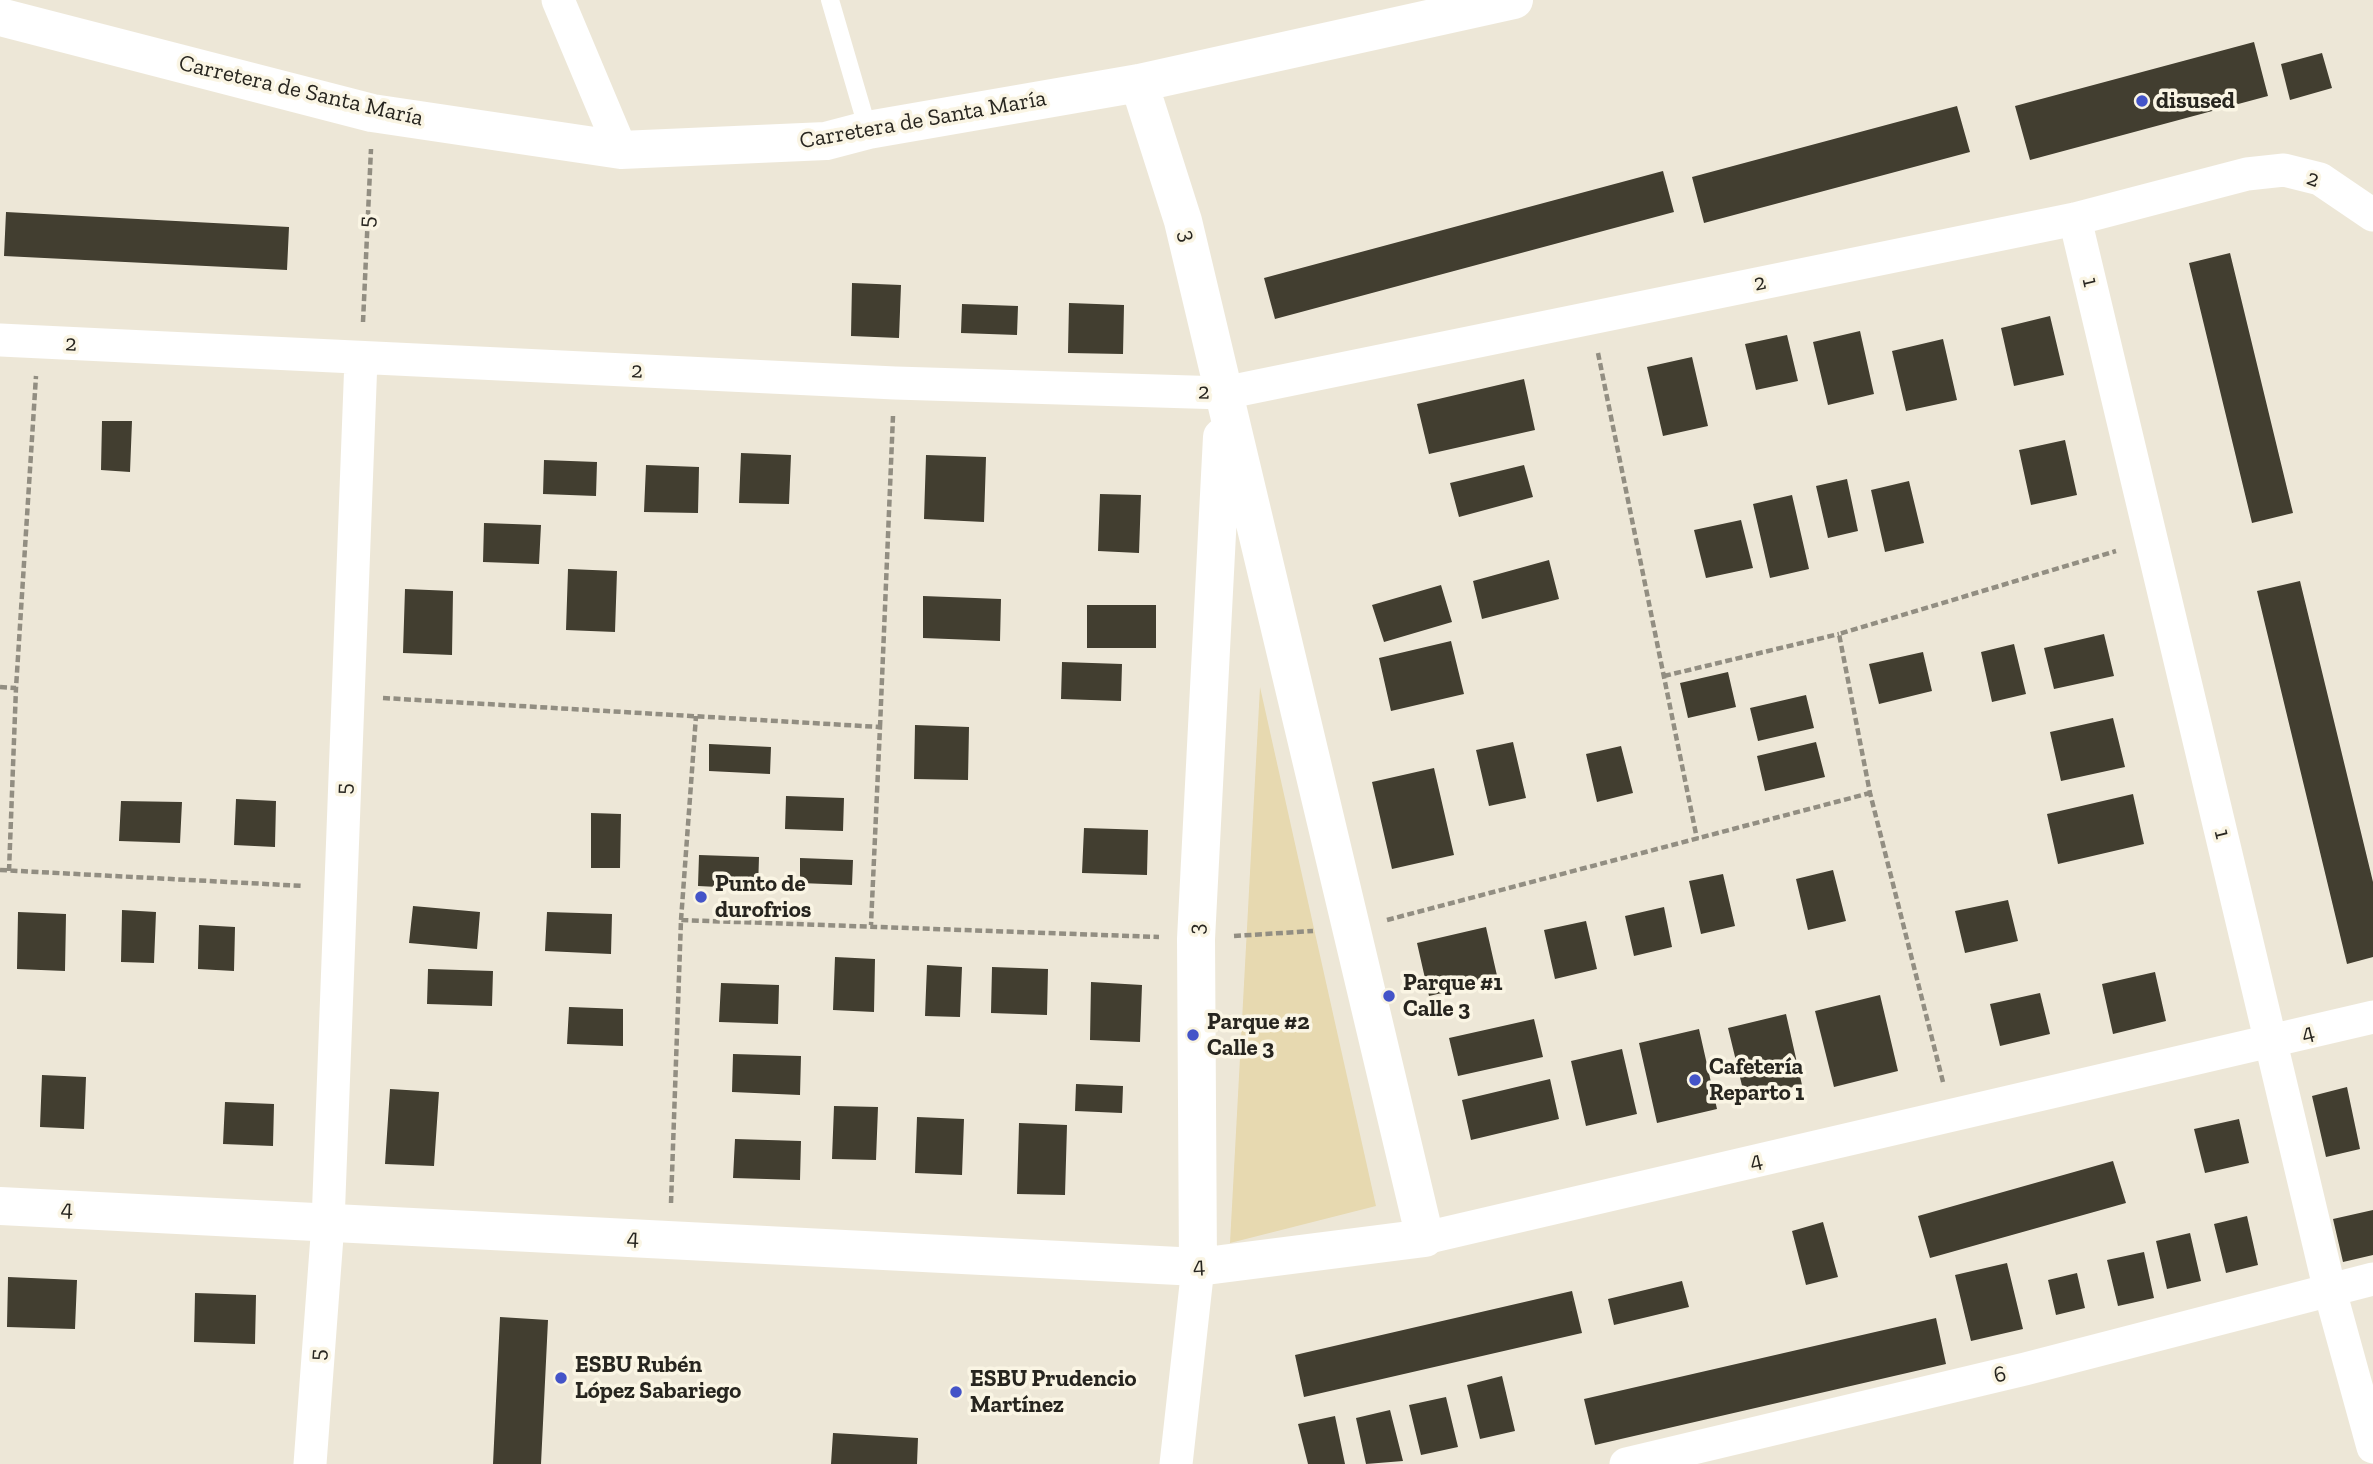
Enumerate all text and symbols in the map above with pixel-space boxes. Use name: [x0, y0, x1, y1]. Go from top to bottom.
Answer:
street label: Carretera de Santa María: [176, 49, 426, 133]
street label: Carretera de Santa María: [798, 85, 1048, 155]
place label: disused: [2156, 87, 2235, 115]
marker: disused: [2134, 93, 2150, 109]
street label: 2: [2303, 164, 2323, 194]
street label: 5: [353, 215, 381, 229]
street label: 3: [1172, 227, 1202, 245]
street label: 2: [1751, 268, 1769, 298]
street label: 1: [2076, 275, 2104, 289]
street label: 2: [64, 330, 78, 358]
street label: 2: [630, 357, 644, 385]
street label: 2: [1198, 378, 1210, 406]
street label: 5: [330, 783, 358, 795]
street label: 1: [2208, 826, 2236, 842]
place label: Punto de durofrios: [715, 870, 811, 924]
marker: Punto de durofrios: [693, 889, 709, 905]
street label: 3: [1183, 923, 1211, 935]
place label: Parque #1 Calle 3: [1403, 969, 1502, 1023]
marker: Parque #1 Calle 3: [1381, 988, 1397, 1004]
place label: Parque #2 Calle 3: [1207, 1008, 1309, 1062]
street label: 4: [2299, 1018, 2317, 1048]
marker: Parque #2 Calle 3: [1185, 1027, 1201, 1043]
place label: Cafetería Reparto 1: [1709, 1053, 1804, 1107]
marker: Cafetería Reparto 1: [1687, 1072, 1703, 1088]
street label: 4: [1747, 1146, 1765, 1176]
street label: 4: [60, 1195, 74, 1223]
street label: 4: [626, 1224, 640, 1252]
street label: 4: [1192, 1252, 1206, 1280]
street label: 5: [304, 1348, 332, 1362]
place label: ESBU Rubén López Sabariego: [575, 1351, 741, 1405]
street label: 6: [1991, 1360, 2009, 1390]
place label: ESBU Prudencio Martínez: [970, 1365, 1137, 1419]
marker: ESBU Rubén López Sabariego: [553, 1370, 569, 1386]
marker: ESBU Prudencio Martínez: [948, 1384, 964, 1400]

